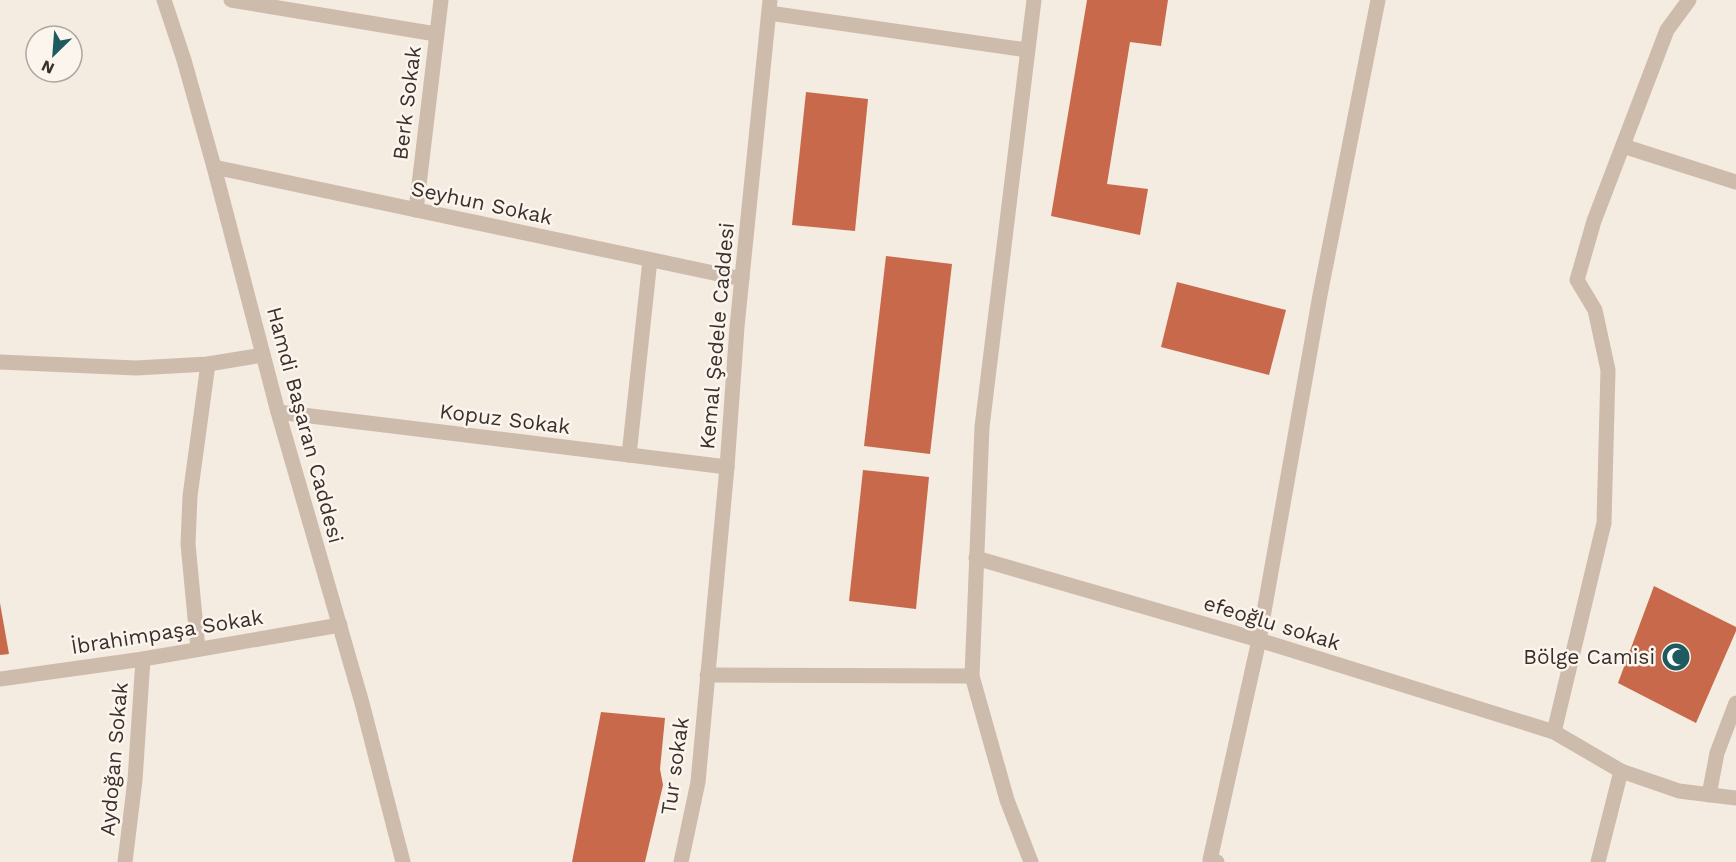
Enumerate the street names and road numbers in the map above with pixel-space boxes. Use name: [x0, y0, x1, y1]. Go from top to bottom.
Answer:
street label: Berk Sokak: [387, 44, 426, 161]
street label: Seyhun Sokak: [409, 175, 555, 230]
street label: Kemal Şedele Caddesi: [694, 221, 739, 450]
street label: Hamdi Başaran Caddesi: [262, 304, 349, 546]
street label: Kopuz Sokak: [438, 398, 572, 439]
street label: efeoğlu sokak: [1201, 590, 1344, 655]
street label: İbrahimpaşa Sokak: [69, 604, 265, 659]
street label: Aydoğan Sokak: [94, 681, 133, 837]
street label: Tur sokak: [655, 715, 694, 817]

